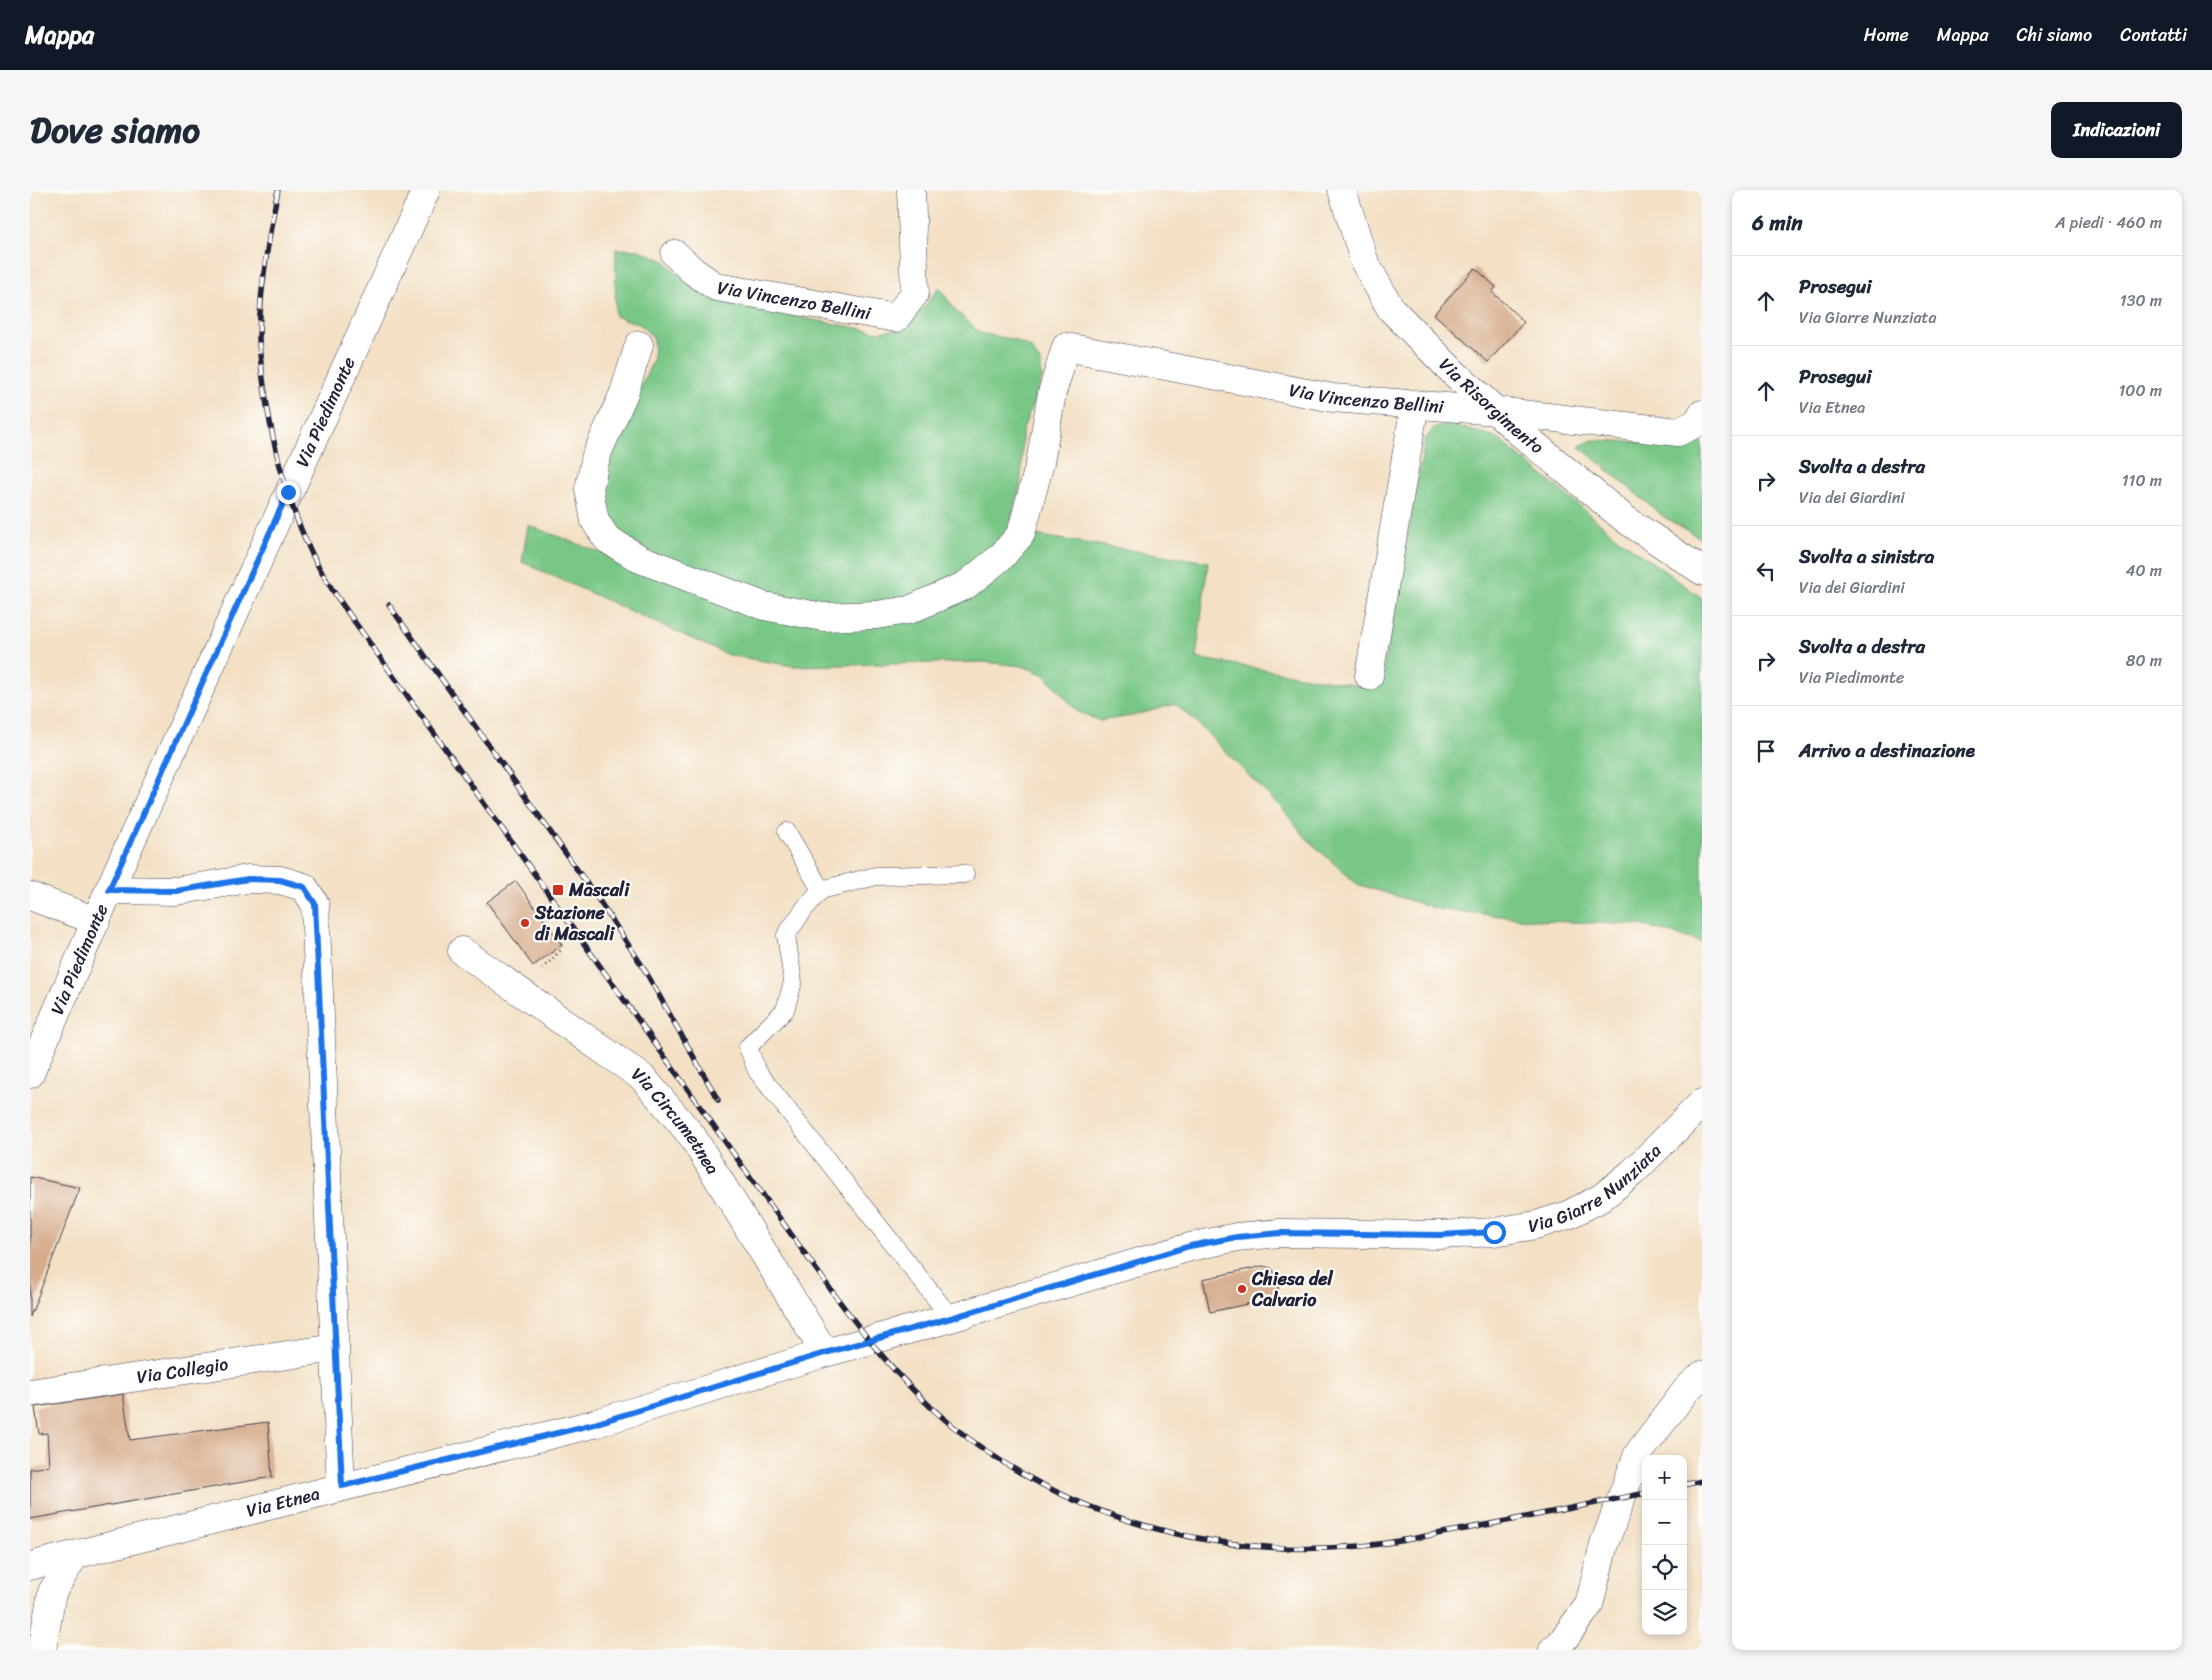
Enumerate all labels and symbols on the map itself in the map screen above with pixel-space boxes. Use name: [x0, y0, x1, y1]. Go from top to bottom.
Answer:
street label: Via Vincenzo Bellini: [715, 272, 874, 330]
street label: Via Risorgimento: [1431, 350, 1551, 462]
street label: Via Piedimonte: [286, 351, 364, 472]
street label: Via Vincenzo Bellini: [1286, 374, 1446, 423]
route end: [277, 481, 300, 504]
place label: Mascali: [568, 874, 630, 906]
marker: Mascali: [551, 883, 565, 897]
place label: Stazione di Mascali: [534, 897, 615, 950]
street label: Via Piedimonte: [41, 898, 117, 1020]
marker: Stazione di Mascali: [519, 917, 531, 929]
street label: Via Circumetnea: [625, 1059, 728, 1181]
street label: Via Giarre Nunziata: [1526, 1136, 1669, 1242]
route start: [1483, 1221, 1506, 1244]
place label: Chiesa del Calvario: [1251, 1263, 1334, 1316]
marker: Chiesa del Calvario: [1236, 1283, 1248, 1295]
street label: Via Collegio: [134, 1348, 230, 1393]
street label: Via Etnea: [243, 1478, 323, 1527]

